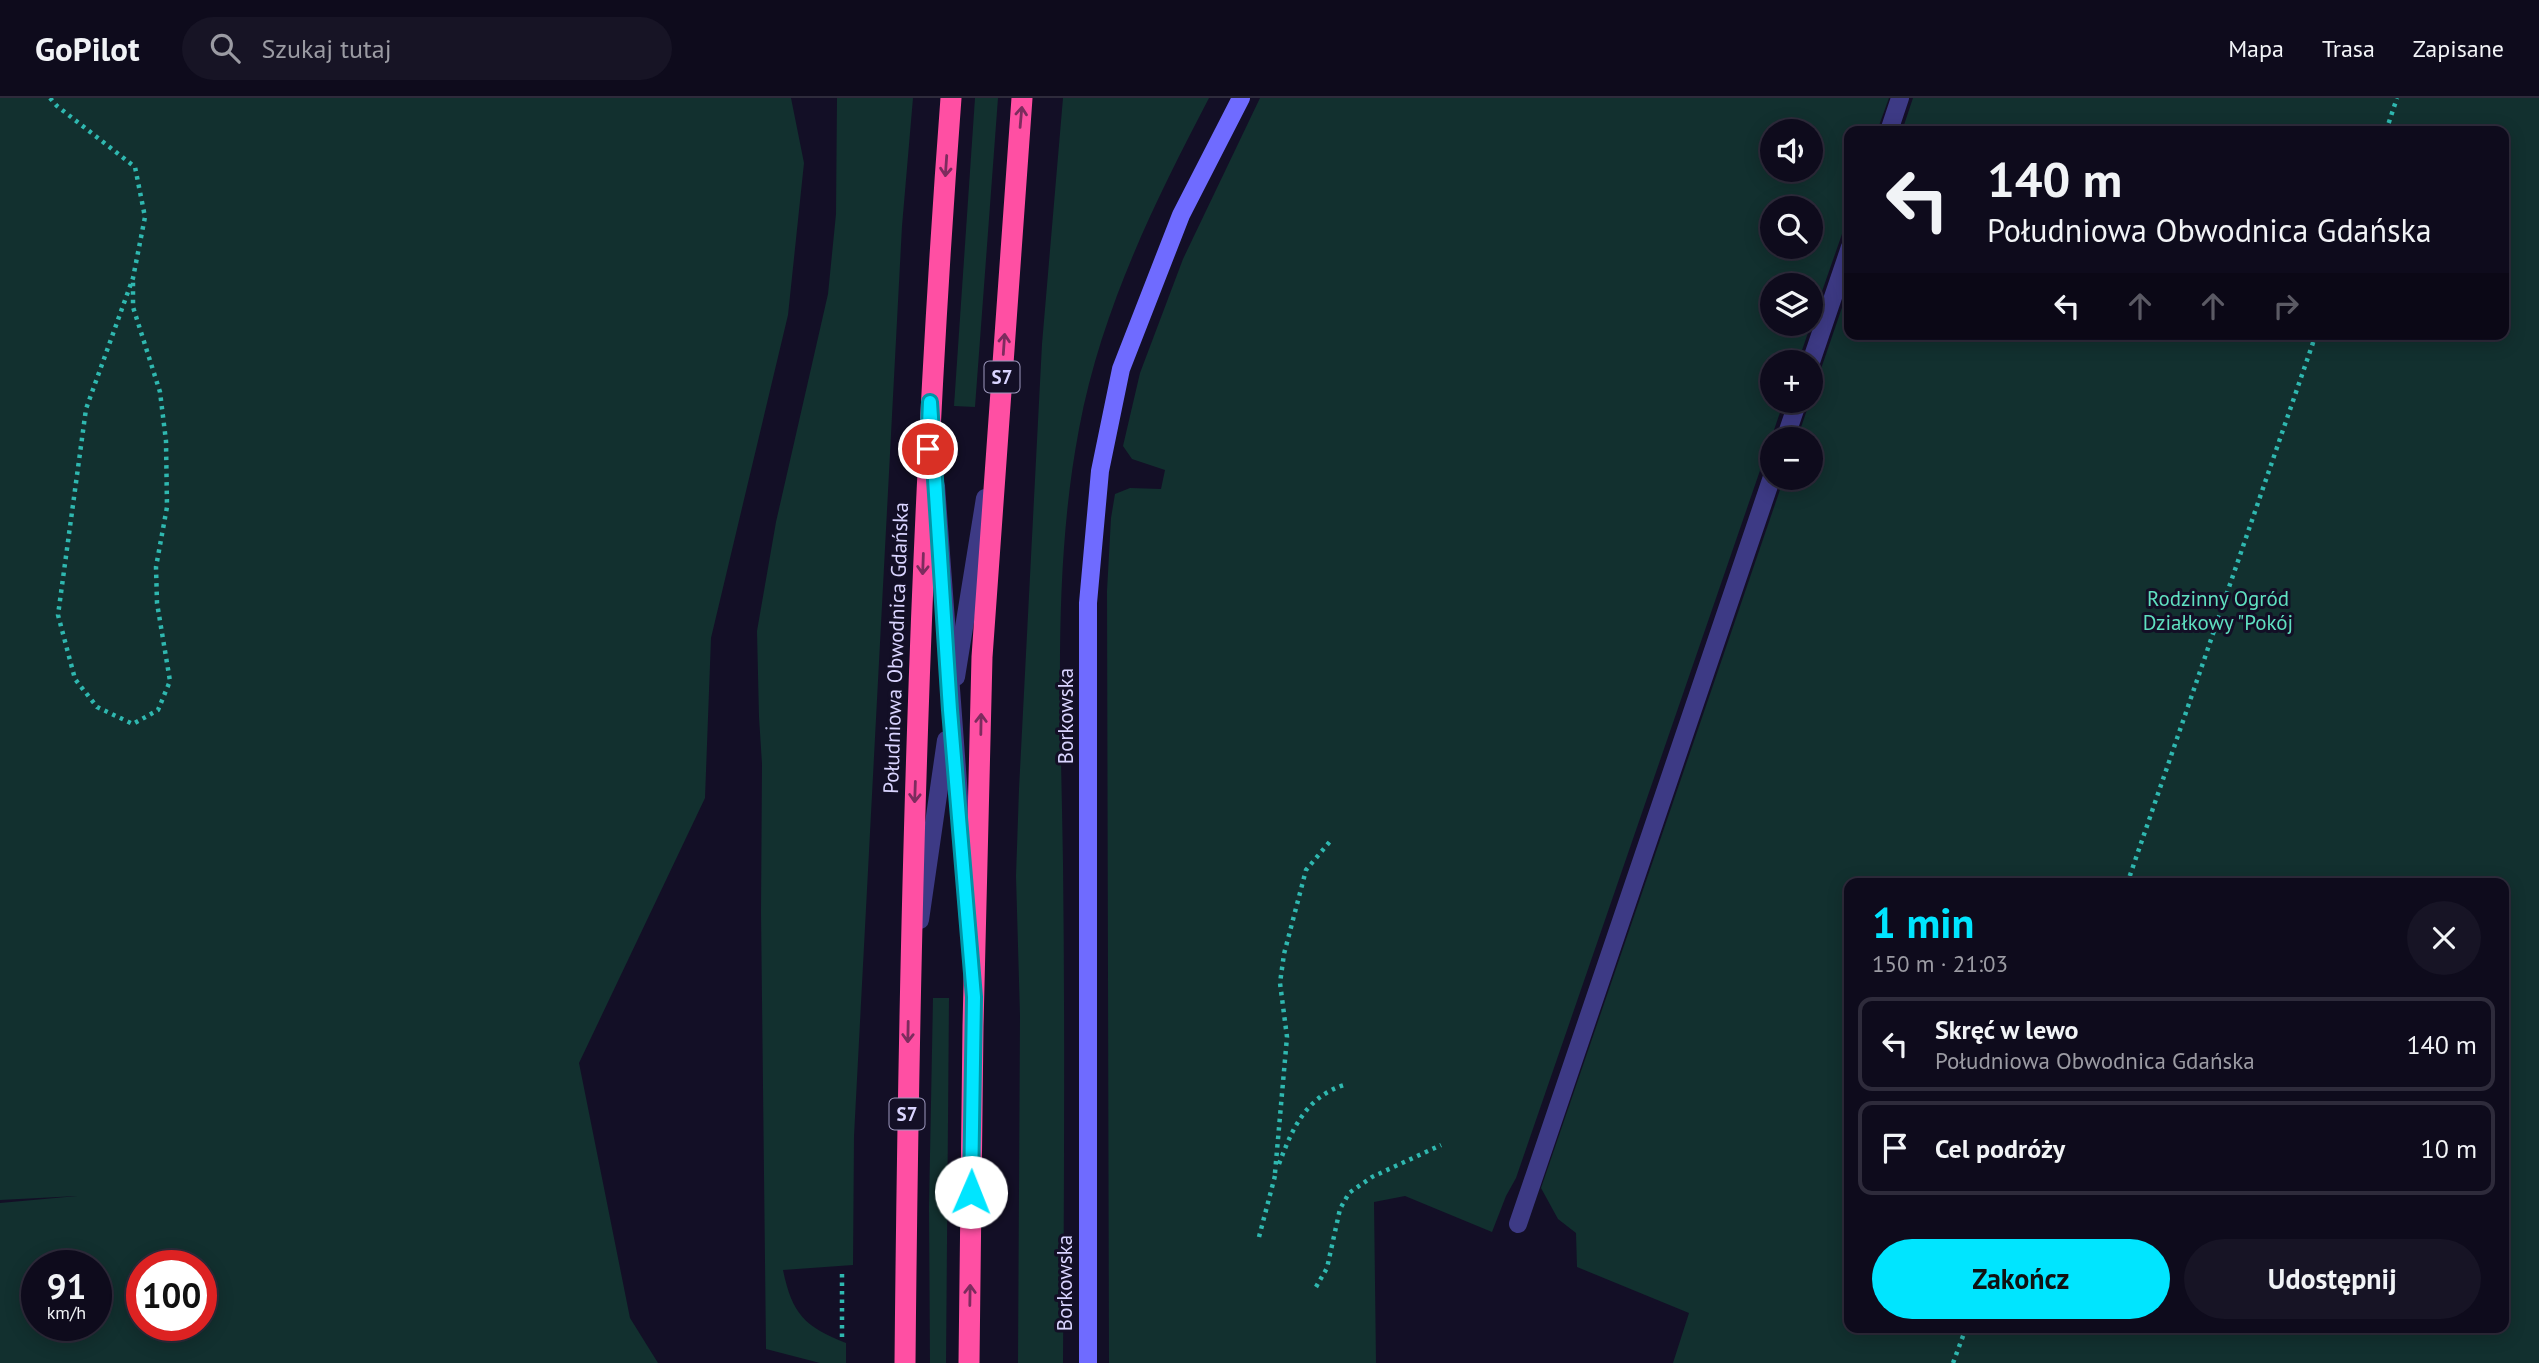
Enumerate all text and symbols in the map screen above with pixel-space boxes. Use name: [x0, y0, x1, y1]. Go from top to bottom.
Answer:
search box: [182, 17, 672, 80]
text: GoPilot: [35, 27, 140, 70]
icon: search: [206, 29, 244, 67]
text: Szukaj tutaj: [262, 32, 392, 65]
text: Mapa: [2228, 33, 2284, 64]
text: Trasa: [2322, 33, 2375, 64]
text: Zapisane: [2413, 33, 2504, 64]
one-way arrow: [1015, 106, 1028, 129]
map controls: [1760, 119, 1823, 490]
button: sound: [1760, 119, 1823, 182]
text: 140 m: [1987, 147, 2122, 211]
one-way arrow: [939, 154, 952, 177]
icon: left: [1872, 154, 1963, 245]
button: search: [1760, 196, 1823, 259]
text: Południowa Obwodnica Gdańska: [1987, 209, 2432, 251]
button: layers: [1760, 273, 1823, 336]
icon: left: [2048, 287, 2086, 325]
icon: ahead: [2121, 287, 2159, 325]
icon: ahead: [2194, 287, 2232, 325]
icon: right: [2267, 287, 2305, 325]
one-way arrow: [998, 333, 1011, 356]
button: +: [1760, 350, 1823, 413]
road number: S7: [984, 362, 1020, 392]
pin: [898, 419, 958, 479]
button: −: [1760, 427, 1823, 490]
icon: arrive: [909, 430, 947, 468]
street label: Południowa Obwodnica Gdańska: [877, 502, 914, 794]
one-way arrow: [917, 553, 930, 576]
park label: Rodzinny Ogród Działkowy "Pokój: [2143, 585, 2293, 636]
street label: Borkowska: [1052, 668, 1079, 764]
one-way arrow: [974, 713, 987, 736]
one-way arrow: [908, 780, 921, 803]
text: 1 min: [1872, 895, 1974, 950]
button: close: [2407, 901, 2481, 975]
text: 150 m · 21:03: [1872, 949, 2008, 978]
text: Skręć w lewo: [1935, 1013, 2079, 1046]
one-way arrow: [901, 1020, 915, 1043]
icon: left: [1876, 1025, 1914, 1063]
text: 140 m: [2406, 1028, 2477, 1061]
text: Południowa Obwodnica Gdańska: [1935, 1046, 2255, 1075]
road number: S7: [890, 1098, 925, 1130]
icon: arrive: [1876, 1129, 1914, 1167]
text: Cel podróży: [1935, 1132, 2065, 1165]
text: 10 m: [2421, 1132, 2477, 1165]
position arrow: [934, 1155, 1008, 1229]
street label: Borkowska: [1051, 1235, 1078, 1331]
button: Zakończ: [1872, 1239, 2170, 1319]
button: Udostępnij: [2184, 1239, 2481, 1319]
speed limit sign: 100: [126, 1250, 217, 1341]
text: 91: [47, 1263, 86, 1309]
one-way arrow: [963, 1284, 976, 1307]
text: km/h: [47, 1301, 86, 1324]

